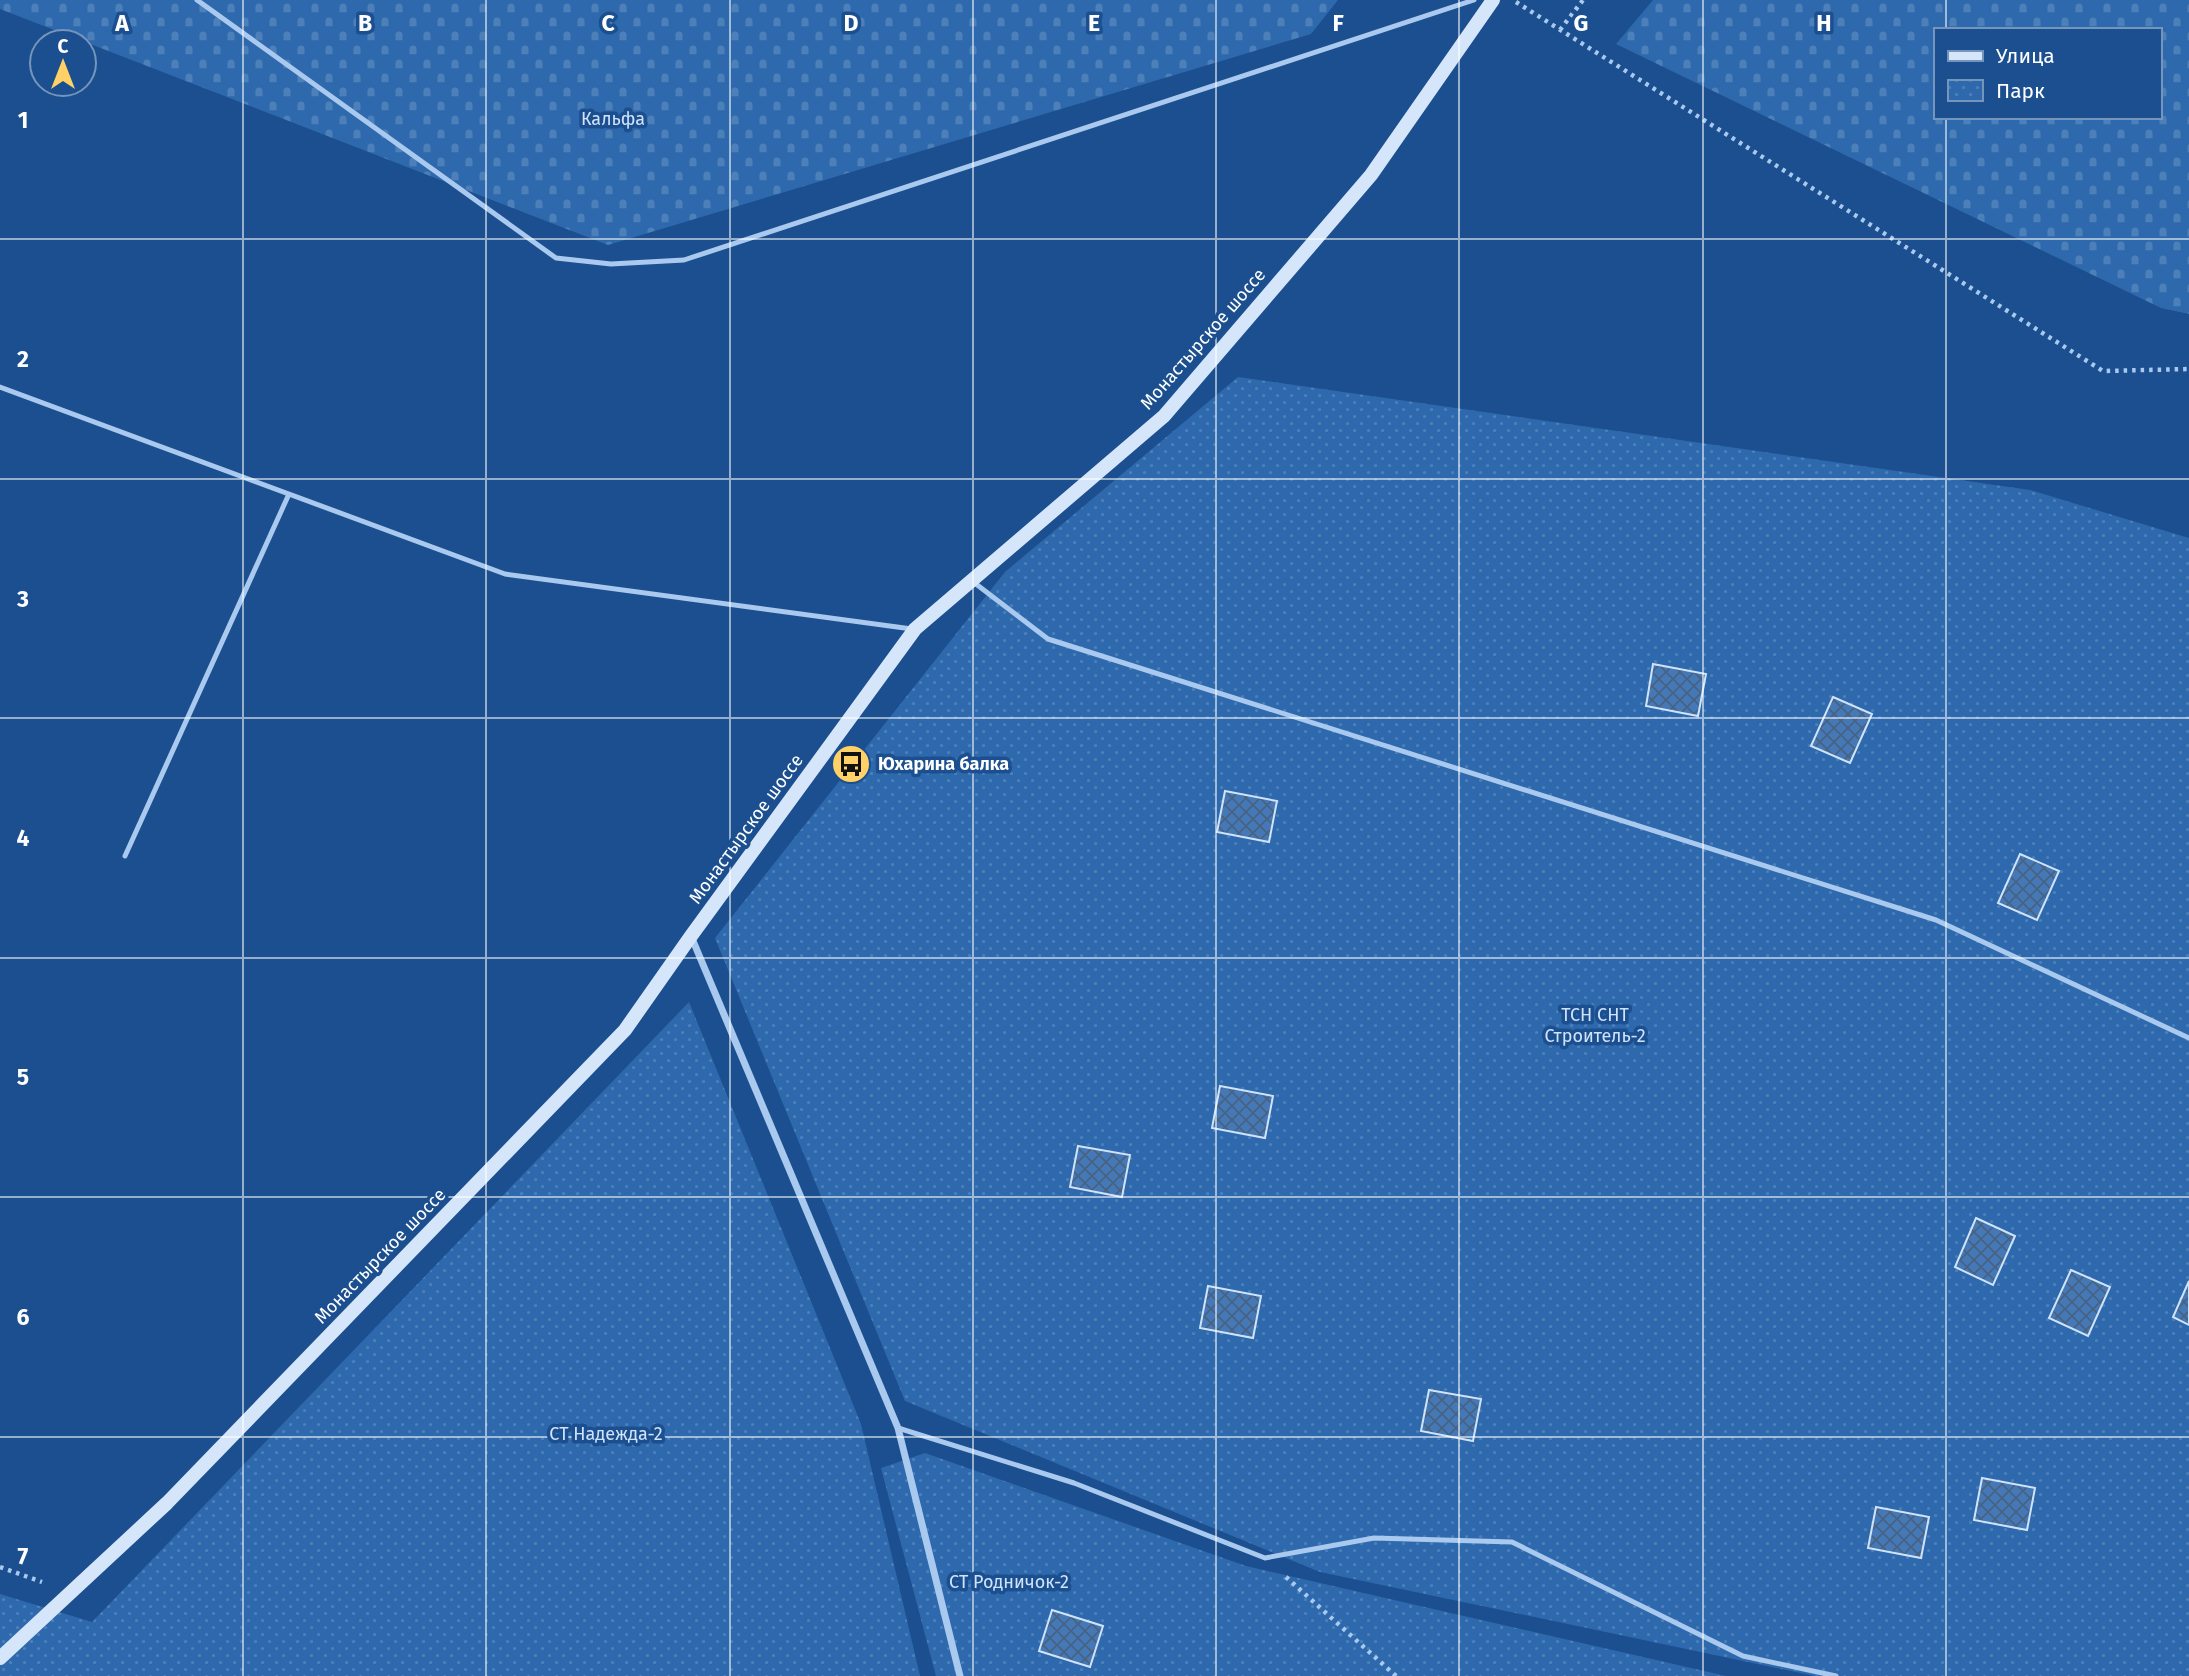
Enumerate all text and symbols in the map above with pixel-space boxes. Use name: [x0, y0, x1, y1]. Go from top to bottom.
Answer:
text: A: [114, 9, 129, 37]
text: B: [358, 9, 372, 37]
text: C: [601, 9, 615, 37]
text: D: [844, 9, 859, 37]
text: E: [1088, 9, 1100, 37]
text: F: [1332, 9, 1344, 37]
text: G: [1574, 9, 1588, 37]
text: H: [1816, 9, 1832, 37]
north arrow: [28, 28, 98, 98]
legend: [1934, 28, 2161, 119]
text: С: [58, 35, 69, 58]
text: Улица: [1996, 43, 2055, 69]
text: Парк: [1996, 78, 2045, 104]
text: 1: [18, 106, 28, 134]
park label: Кальфа: [581, 108, 645, 130]
street label: Монастырское шоссе: [1136, 264, 1270, 414]
text: 2: [17, 345, 29, 373]
text: 3: [16, 585, 29, 613]
bus stop icon: Юхарина балка: [830, 743, 872, 785]
street label: Монастырское шоссе: [684, 750, 808, 908]
place label: Юхарина балка: [878, 753, 1009, 775]
text: 4: [17, 824, 30, 852]
park label: ТСН СНТ Строитель-2: [1544, 1004, 1646, 1047]
text: 5: [17, 1063, 29, 1091]
street label: Монастырское шоссе: [310, 1184, 450, 1328]
text: 6: [17, 1303, 30, 1331]
park label: СТ Надежда-2: [549, 1423, 663, 1445]
text: 7: [18, 1542, 29, 1570]
park label: СТ Родничок-2: [949, 1571, 1069, 1593]

